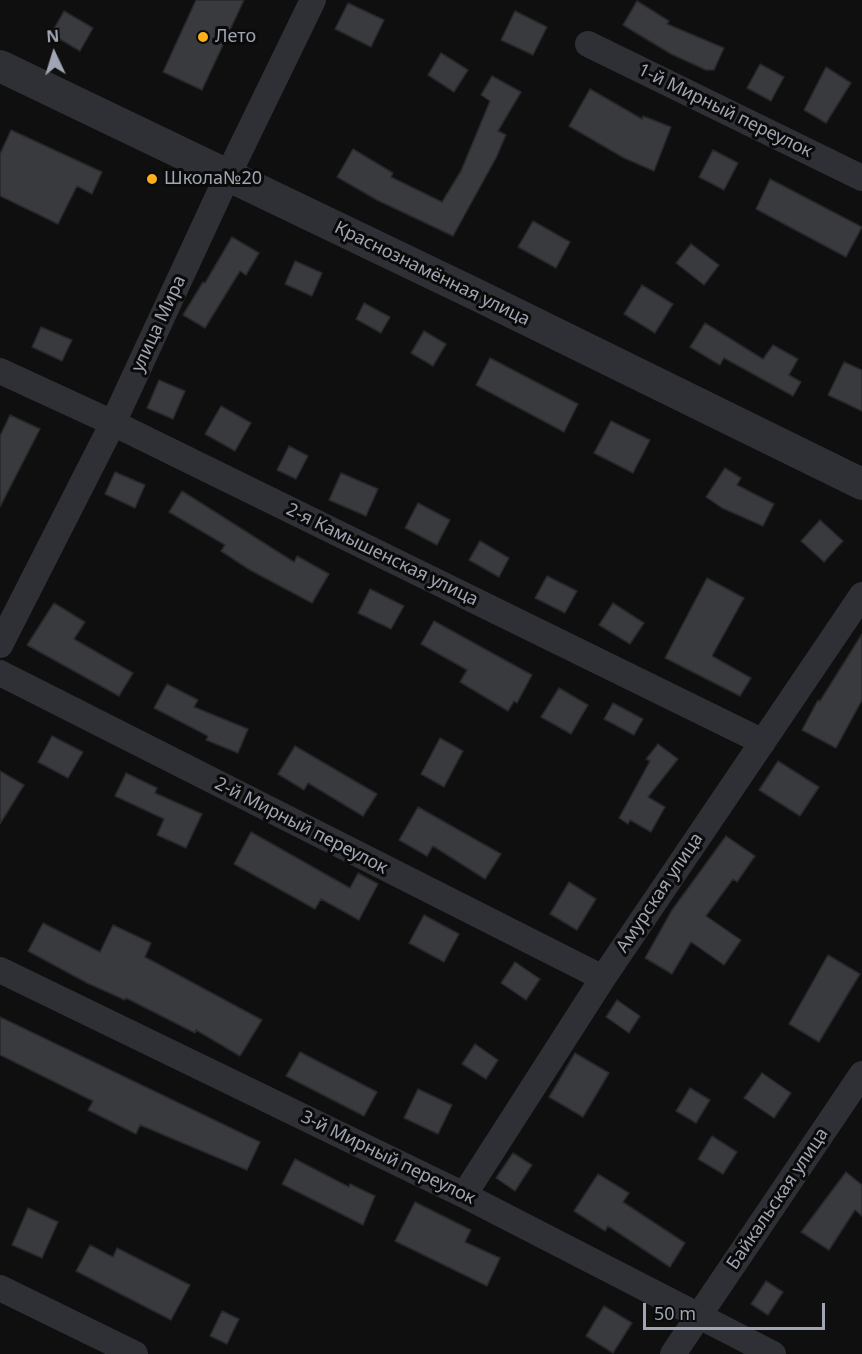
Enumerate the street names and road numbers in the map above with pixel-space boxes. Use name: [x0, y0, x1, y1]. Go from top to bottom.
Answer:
street label: 1-й Мирный переулок: [634, 59, 816, 163]
street label: Краснознамённая улица: [331, 217, 533, 331]
street label: улица Мира: [127, 272, 191, 376]
street label: 2-я Камышенская улица: [282, 499, 482, 611]
street label: 2-й Мирный переулок: [211, 773, 391, 879]
street label: Амурская улица: [612, 829, 708, 957]
street label: 3-й Мирный переулок: [297, 1106, 479, 1210]
street label: Байкальская улица: [723, 1124, 833, 1274]

